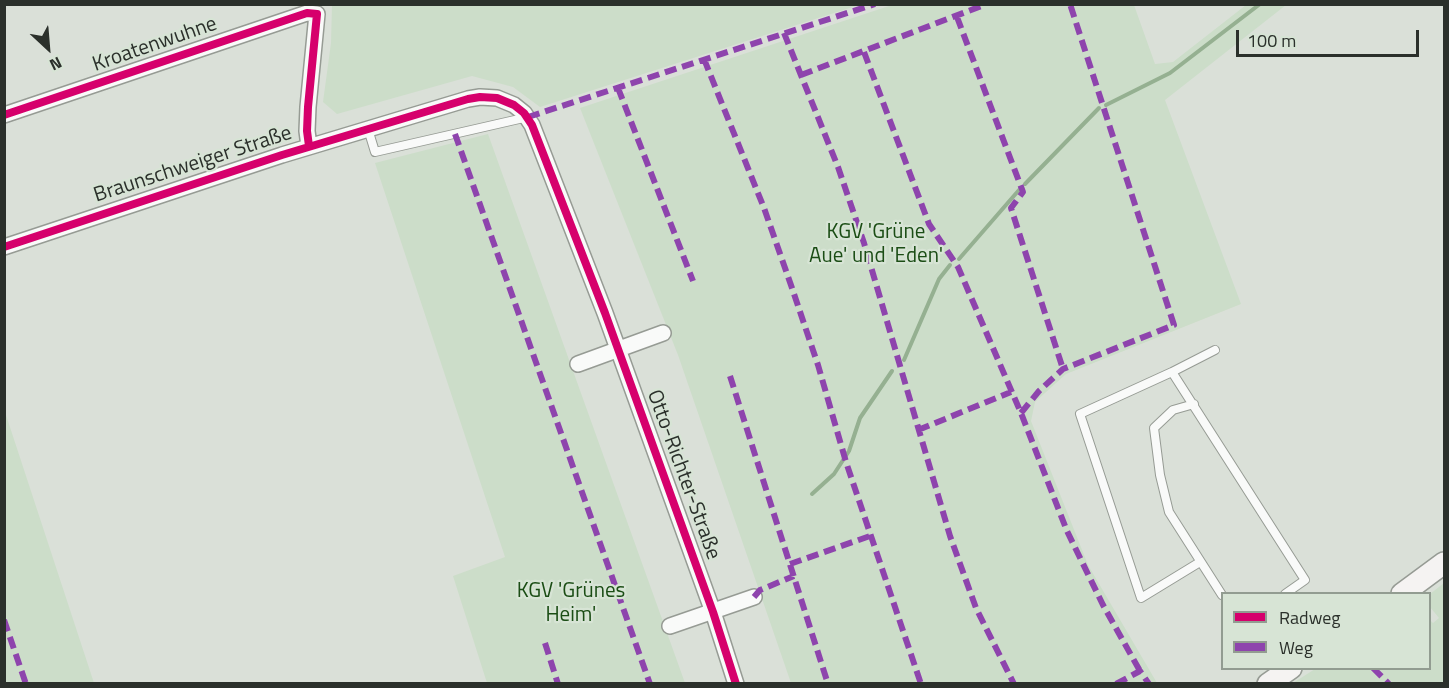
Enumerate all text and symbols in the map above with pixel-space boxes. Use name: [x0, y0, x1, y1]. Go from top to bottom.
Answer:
street label: Kroatenwuhne: [89, 12, 221, 78]
north arrow: [18, 18, 78, 78]
scale bar: [1239, 18, 1422, 56]
text: 100 m: [1247, 27, 1296, 54]
text: N: [46, 51, 66, 77]
street label: Braunschweiger Straße: [91, 121, 295, 209]
park label: KGV 'Grüne Aue' und 'Eden': [809, 220, 943, 270]
street label: Otto-Richter-Straße: [641, 387, 725, 563]
park label: KGV 'Grünes Heim': [517, 579, 625, 629]
legend: [1221, 592, 1431, 670]
text: Radweg: [1279, 604, 1341, 631]
text: Weg: [1279, 634, 1313, 661]

